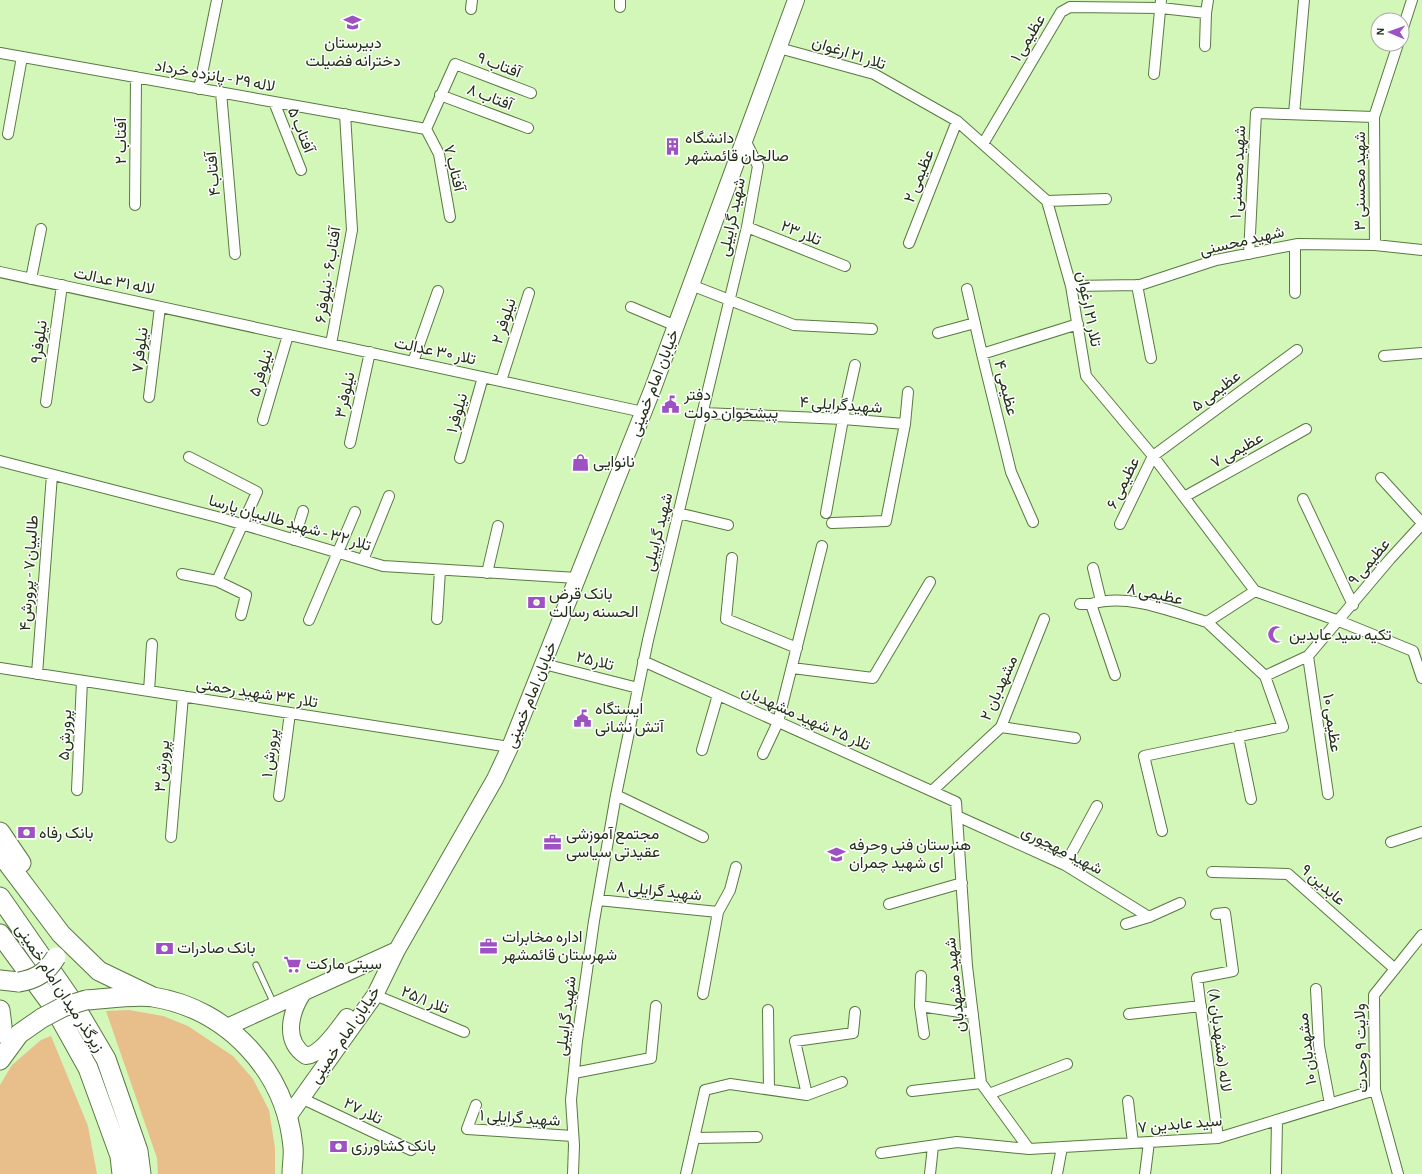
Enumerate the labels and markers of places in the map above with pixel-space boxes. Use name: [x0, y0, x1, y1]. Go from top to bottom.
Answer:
school or university icon: دبیرستان دخترانه فضیلت: [343, 12, 363, 32]
place label: دبیرستان دخترانه فضیلت: [305, 35, 401, 71]
place label: دانشگاه صالحان قائمشهر: [684, 130, 789, 166]
building icon: دانشگاه صالحان قائمشهر: [662, 137, 682, 157]
place label: دفتر پیشخوان دولت: [683, 387, 778, 424]
public building icon: دفتر پیشخوان دولت: [661, 394, 681, 414]
shop icon: نانوایی: [570, 452, 590, 472]
place label: نانوایی: [593, 454, 635, 472]
place label: بانک قرض الحسنه رسالت: [549, 586, 639, 622]
bank icon: بانک قرض الحسنه رسالت: [526, 593, 546, 613]
mosque icon: تکیه سید عابدین: [1266, 625, 1286, 645]
place label: تکیه سید عابدین: [1289, 627, 1392, 645]
place label: ایستگاه آتش نشانی: [595, 701, 665, 737]
public building icon: ایستگاه آتش نشانی: [572, 708, 592, 728]
bank icon: بانک رفاه: [16, 823, 36, 843]
place label: بانک رفاه: [39, 825, 94, 843]
place label: مجتمع آموزشی عقیدتی سیاسی: [566, 826, 660, 862]
office icon: مجتمع آموزشی عقیدتی سیاسی: [543, 833, 563, 853]
place label: هنرستان فنی وحرفه ای شهید چمران: [849, 837, 971, 874]
school or university icon: هنرستان فنی وحرفه ای شهید چمران: [826, 844, 846, 864]
place label: اداره مخابرات شهرستان قائمشهر: [501, 929, 617, 965]
office icon: اداره مخابرات شهرستان قائمشهر: [479, 936, 499, 956]
bank icon: بانک صادرات: [154, 938, 174, 958]
place label: بانک صادرات: [177, 940, 256, 958]
supermarket icon: سیتی مارکت: [283, 954, 303, 974]
place label: سیتی مارکت: [306, 956, 382, 974]
bank icon: بانک کشاورزی: [328, 1136, 348, 1156]
place label: بانک کشاورزی: [351, 1138, 436, 1156]

